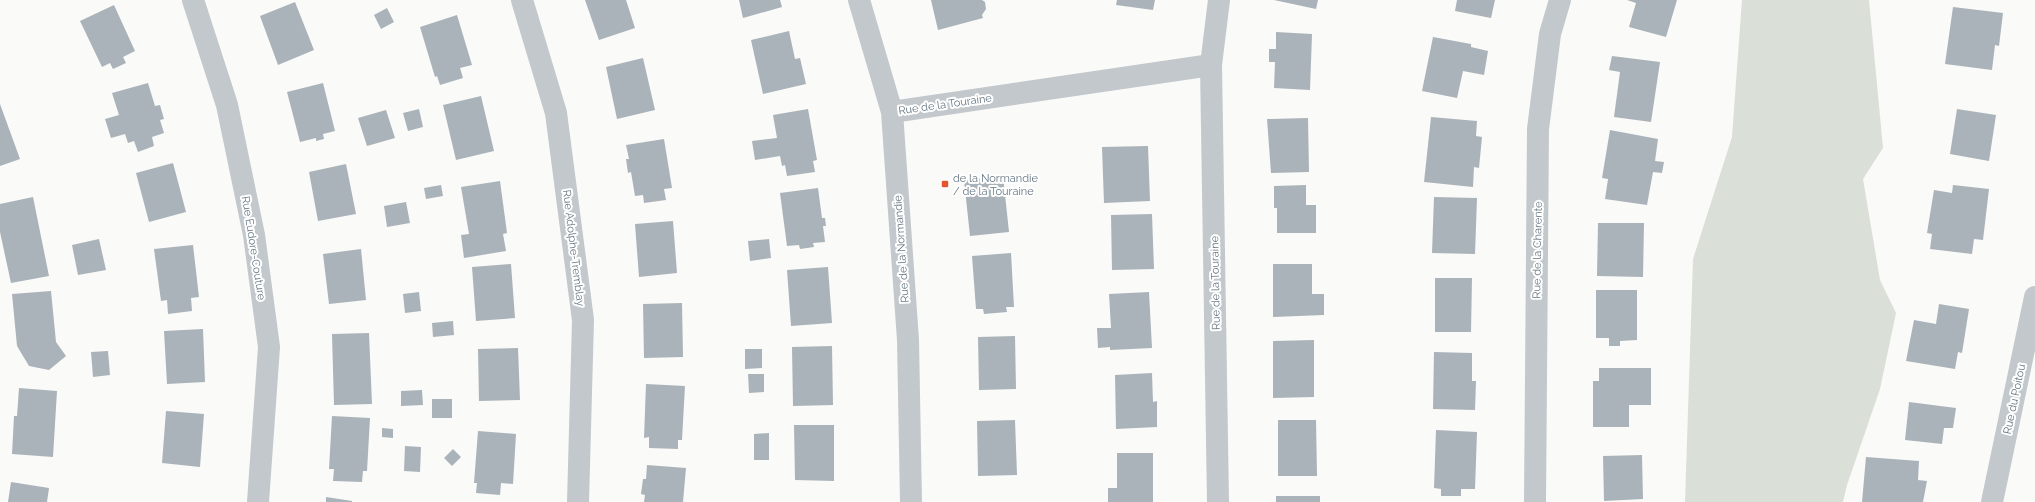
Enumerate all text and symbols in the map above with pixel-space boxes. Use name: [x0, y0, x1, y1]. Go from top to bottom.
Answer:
street label: Rue de la Touraine: [898, 91, 993, 117]
place label: de la Normandie / de la Touraine: [953, 172, 1038, 198]
marker: de la Normandie / de la Touraine: [940, 179, 950, 189]
street label: Rue Adolphe-Tremblay: [560, 189, 587, 307]
street label: Rue de la Normandie: [891, 194, 912, 303]
street label: Rue Eudore-Couture: [239, 195, 268, 302]
street label: Rue de la Charente: [1530, 201, 1545, 299]
street label: Rue de la Touraine: [1208, 235, 1223, 330]
street label: Rue du Poitou: [2001, 363, 2028, 435]

